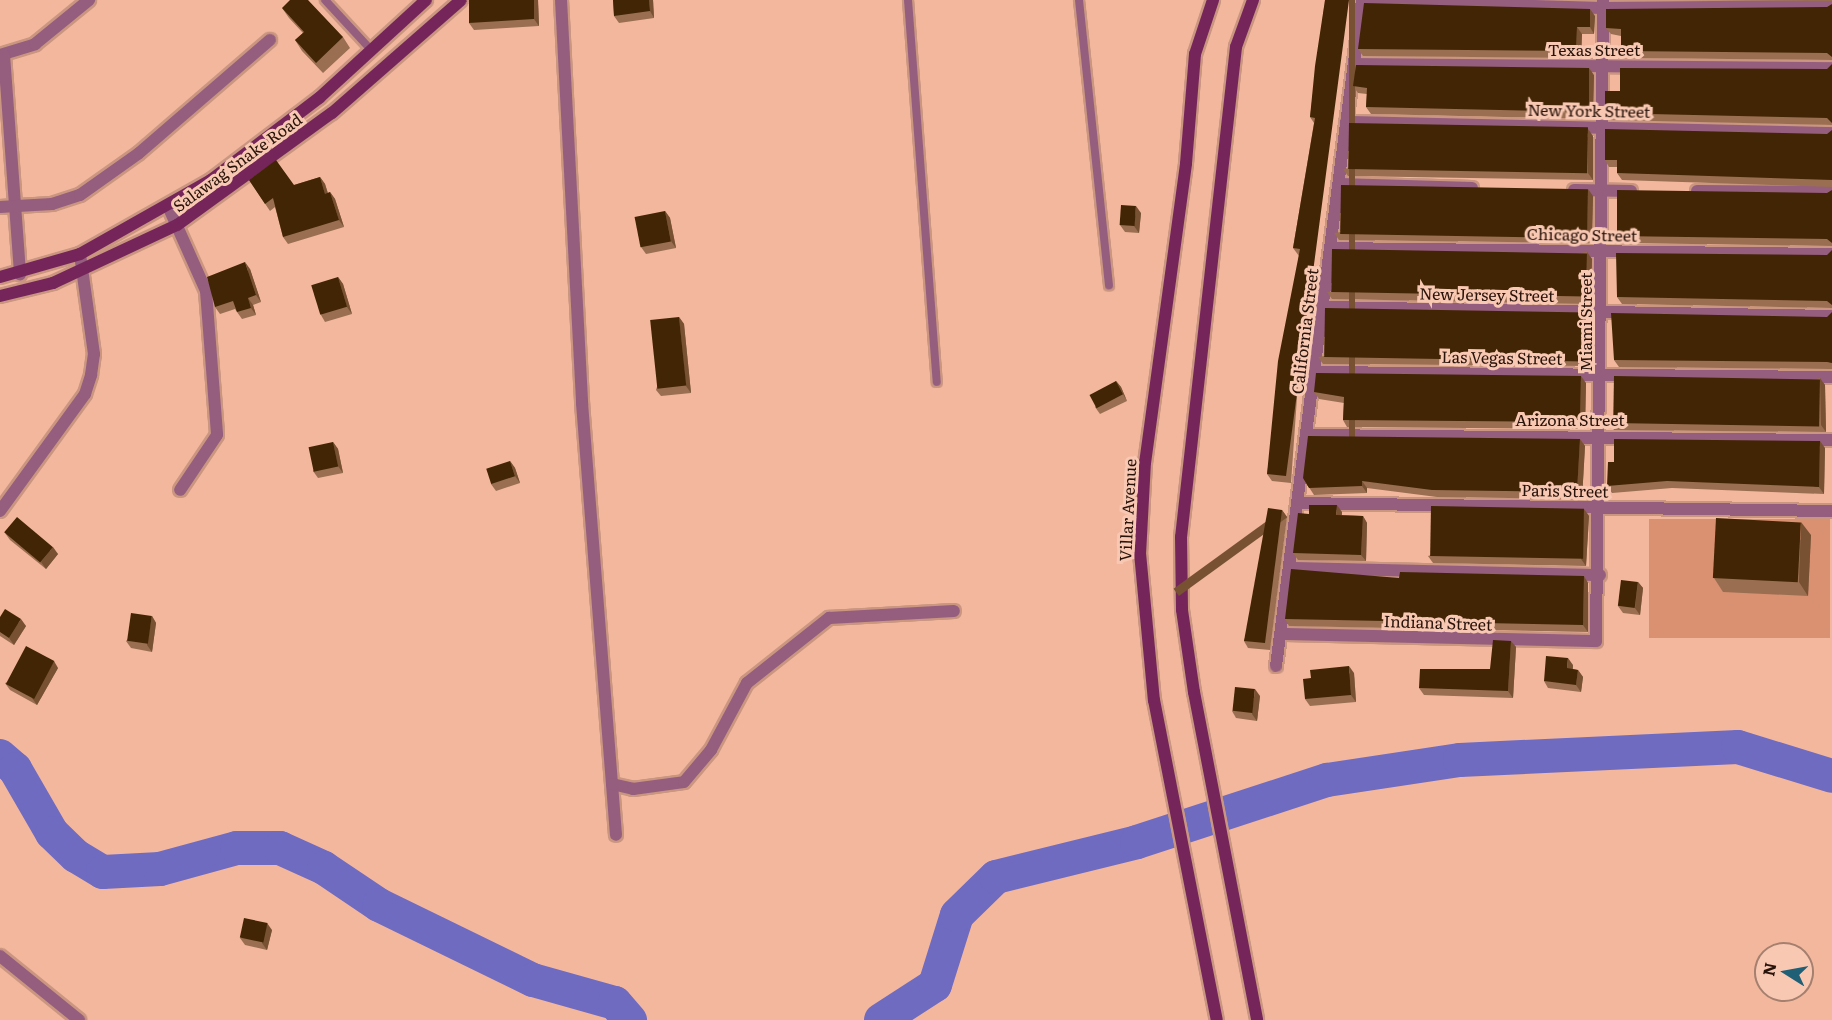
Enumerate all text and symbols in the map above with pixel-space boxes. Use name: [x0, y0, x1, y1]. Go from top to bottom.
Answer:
street label: Texas Street: [1548, 39, 1640, 59]
street label: New York Street: [1527, 99, 1651, 121]
street label: Salawag Snake Road: [169, 109, 305, 215]
street label: Chicago Street: [1527, 223, 1637, 245]
street label: California Street: [1287, 267, 1321, 395]
street label: Miami Street: [1575, 272, 1595, 372]
street label: New Jersey Street: [1419, 283, 1555, 305]
street label: Las Vegas Street: [1441, 346, 1563, 368]
street label: Arizona Street: [1515, 409, 1625, 429]
street label: Villar Avenue: [1115, 458, 1139, 562]
street label: Paris Street: [1521, 480, 1609, 500]
street label: Indiana Street: [1383, 611, 1493, 633]
north arrow: [1754, 942, 1814, 1002]
text: N: [1755, 960, 1781, 978]

